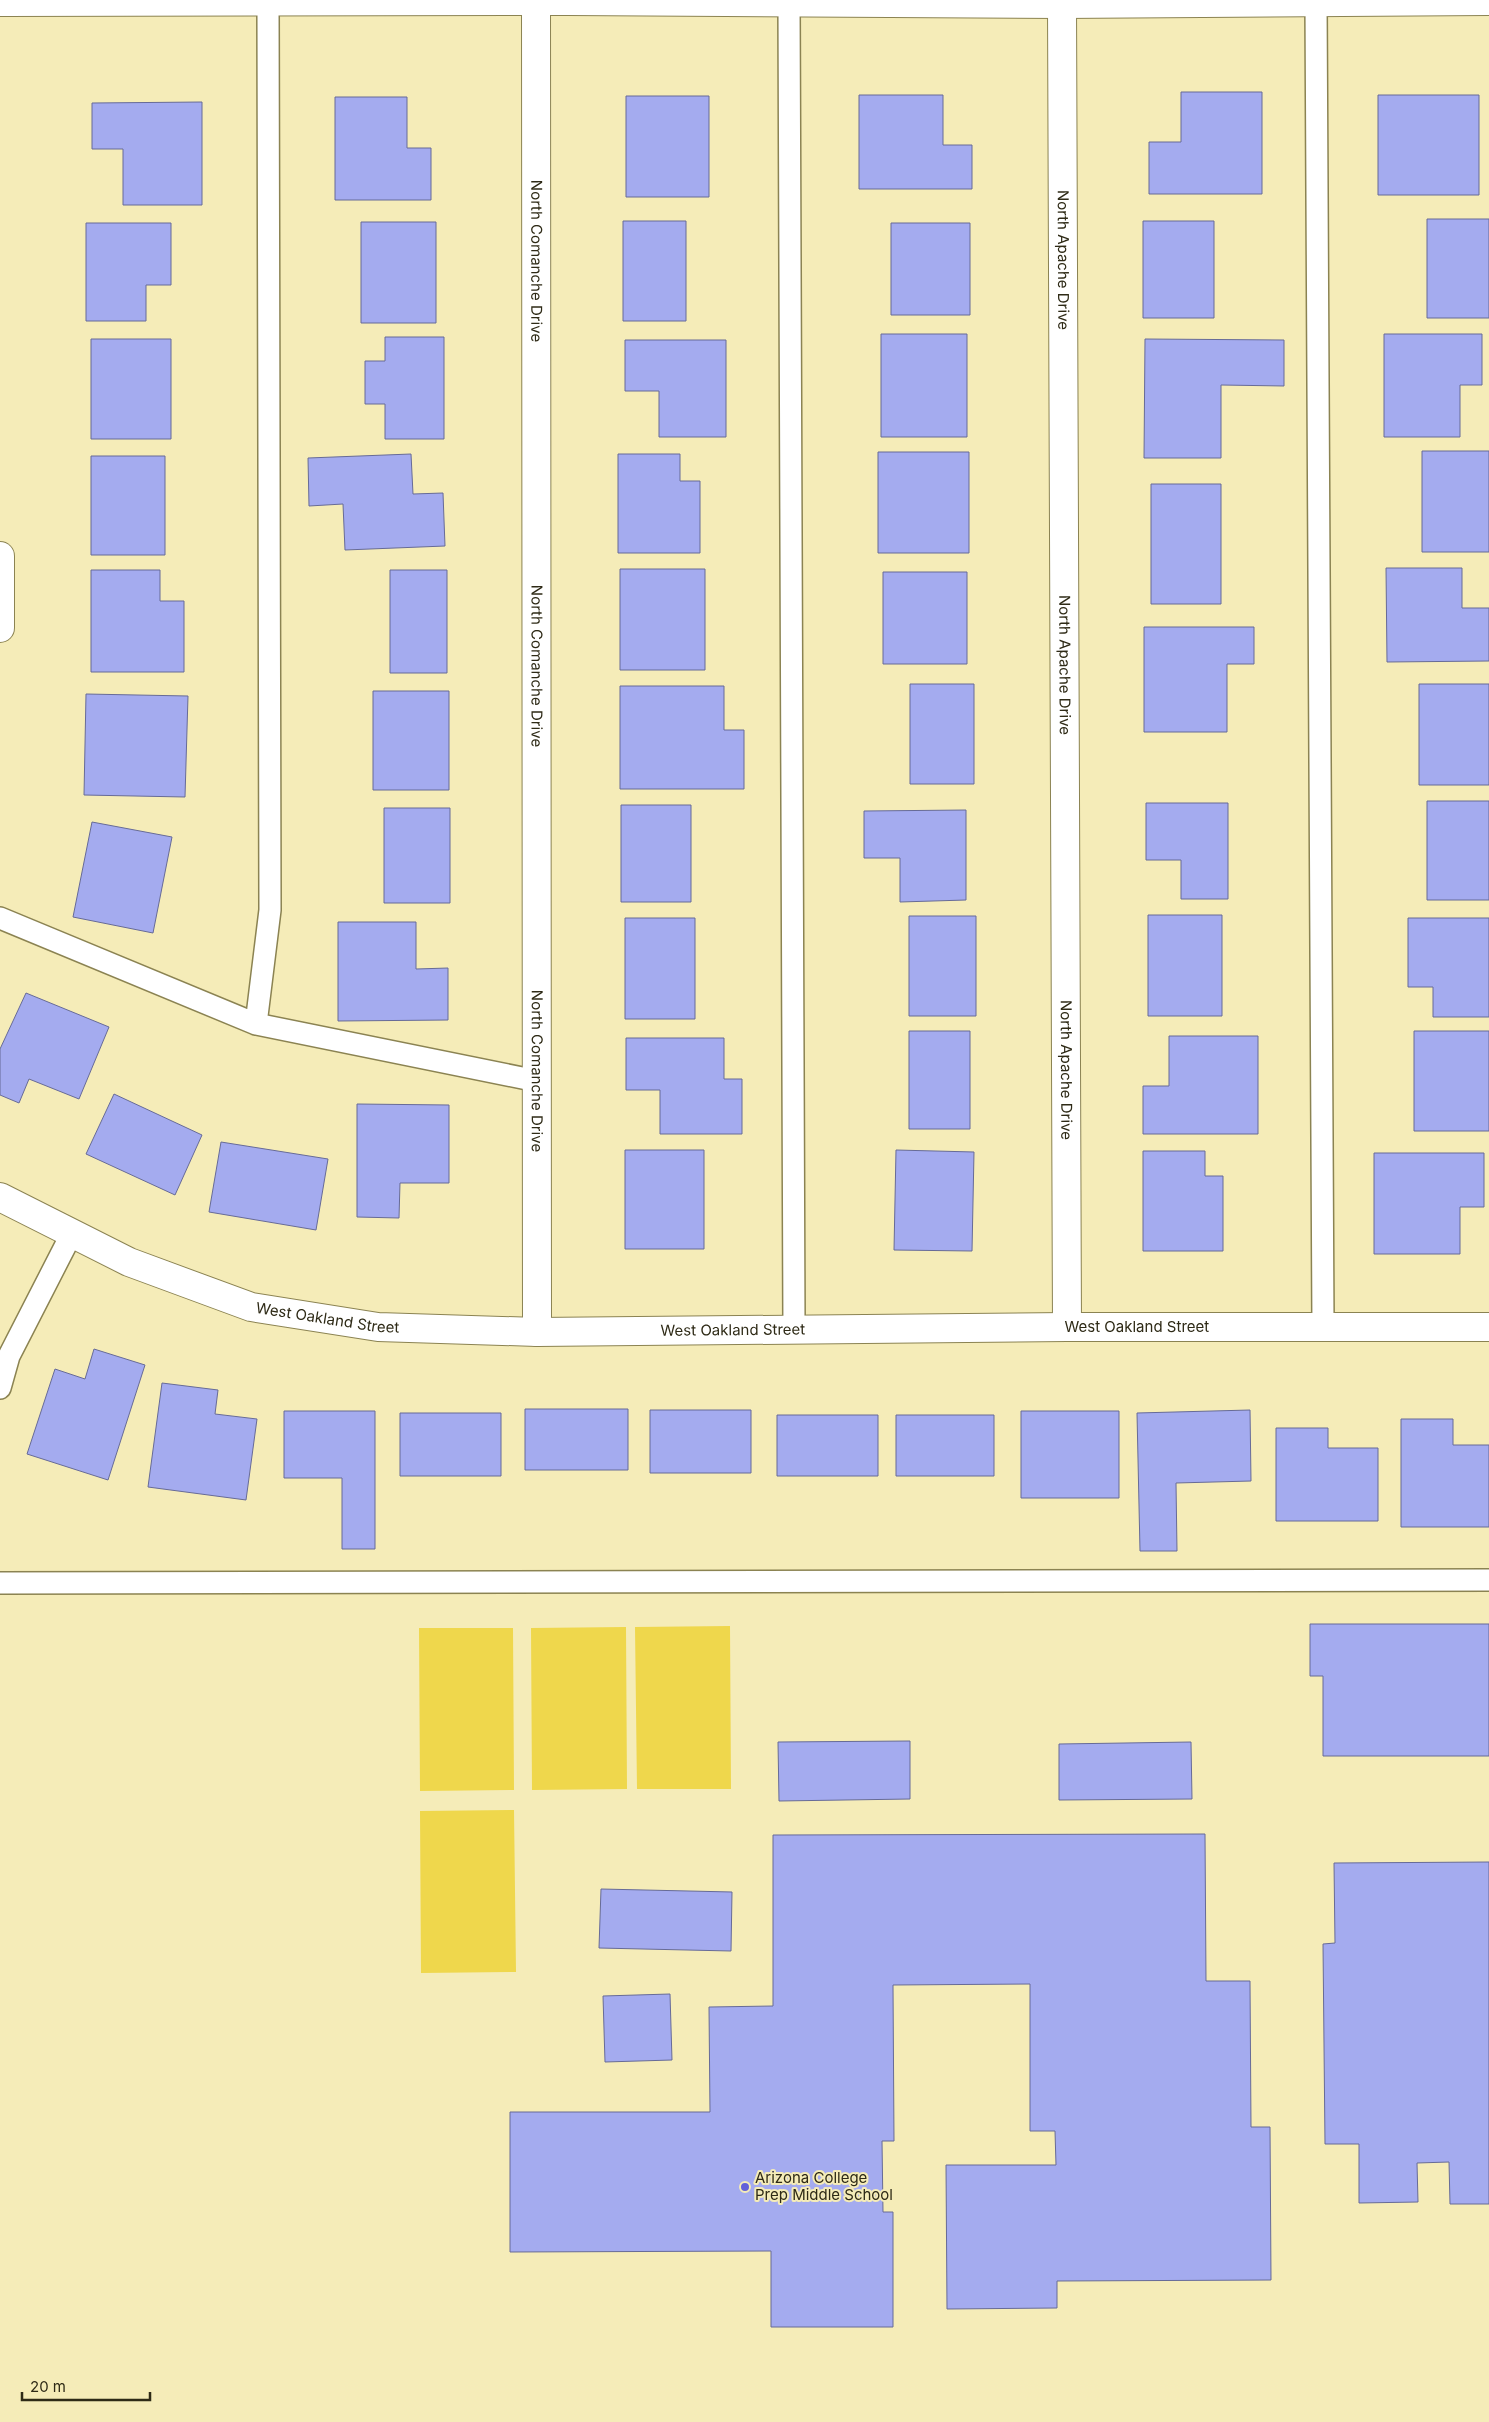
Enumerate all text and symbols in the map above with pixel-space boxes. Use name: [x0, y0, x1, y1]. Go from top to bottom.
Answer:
street label: North Comanche Drive: [527, 180, 546, 342]
street label: North Apache Drive: [1054, 190, 1073, 330]
street label: North Comanche Drive: [527, 585, 547, 747]
street label: North Apache Drive: [1055, 595, 1075, 735]
street label: North Comanche Drive: [528, 990, 547, 1152]
street label: North Apache Drive: [1057, 1000, 1076, 1140]
street label: West Oakland Street: [255, 1298, 400, 1337]
street label: West Oakland Street: [1064, 1317, 1209, 1336]
street label: West Oakland Street: [660, 1319, 805, 1340]
place label: Arizona College Prep Middle School: [755, 2168, 893, 2204]
marker: Arizona College Prep Middle School: [739, 2181, 751, 2193]
scale bar: [22, 2370, 150, 2402]
text: 20 m: [30, 2377, 66, 2396]

